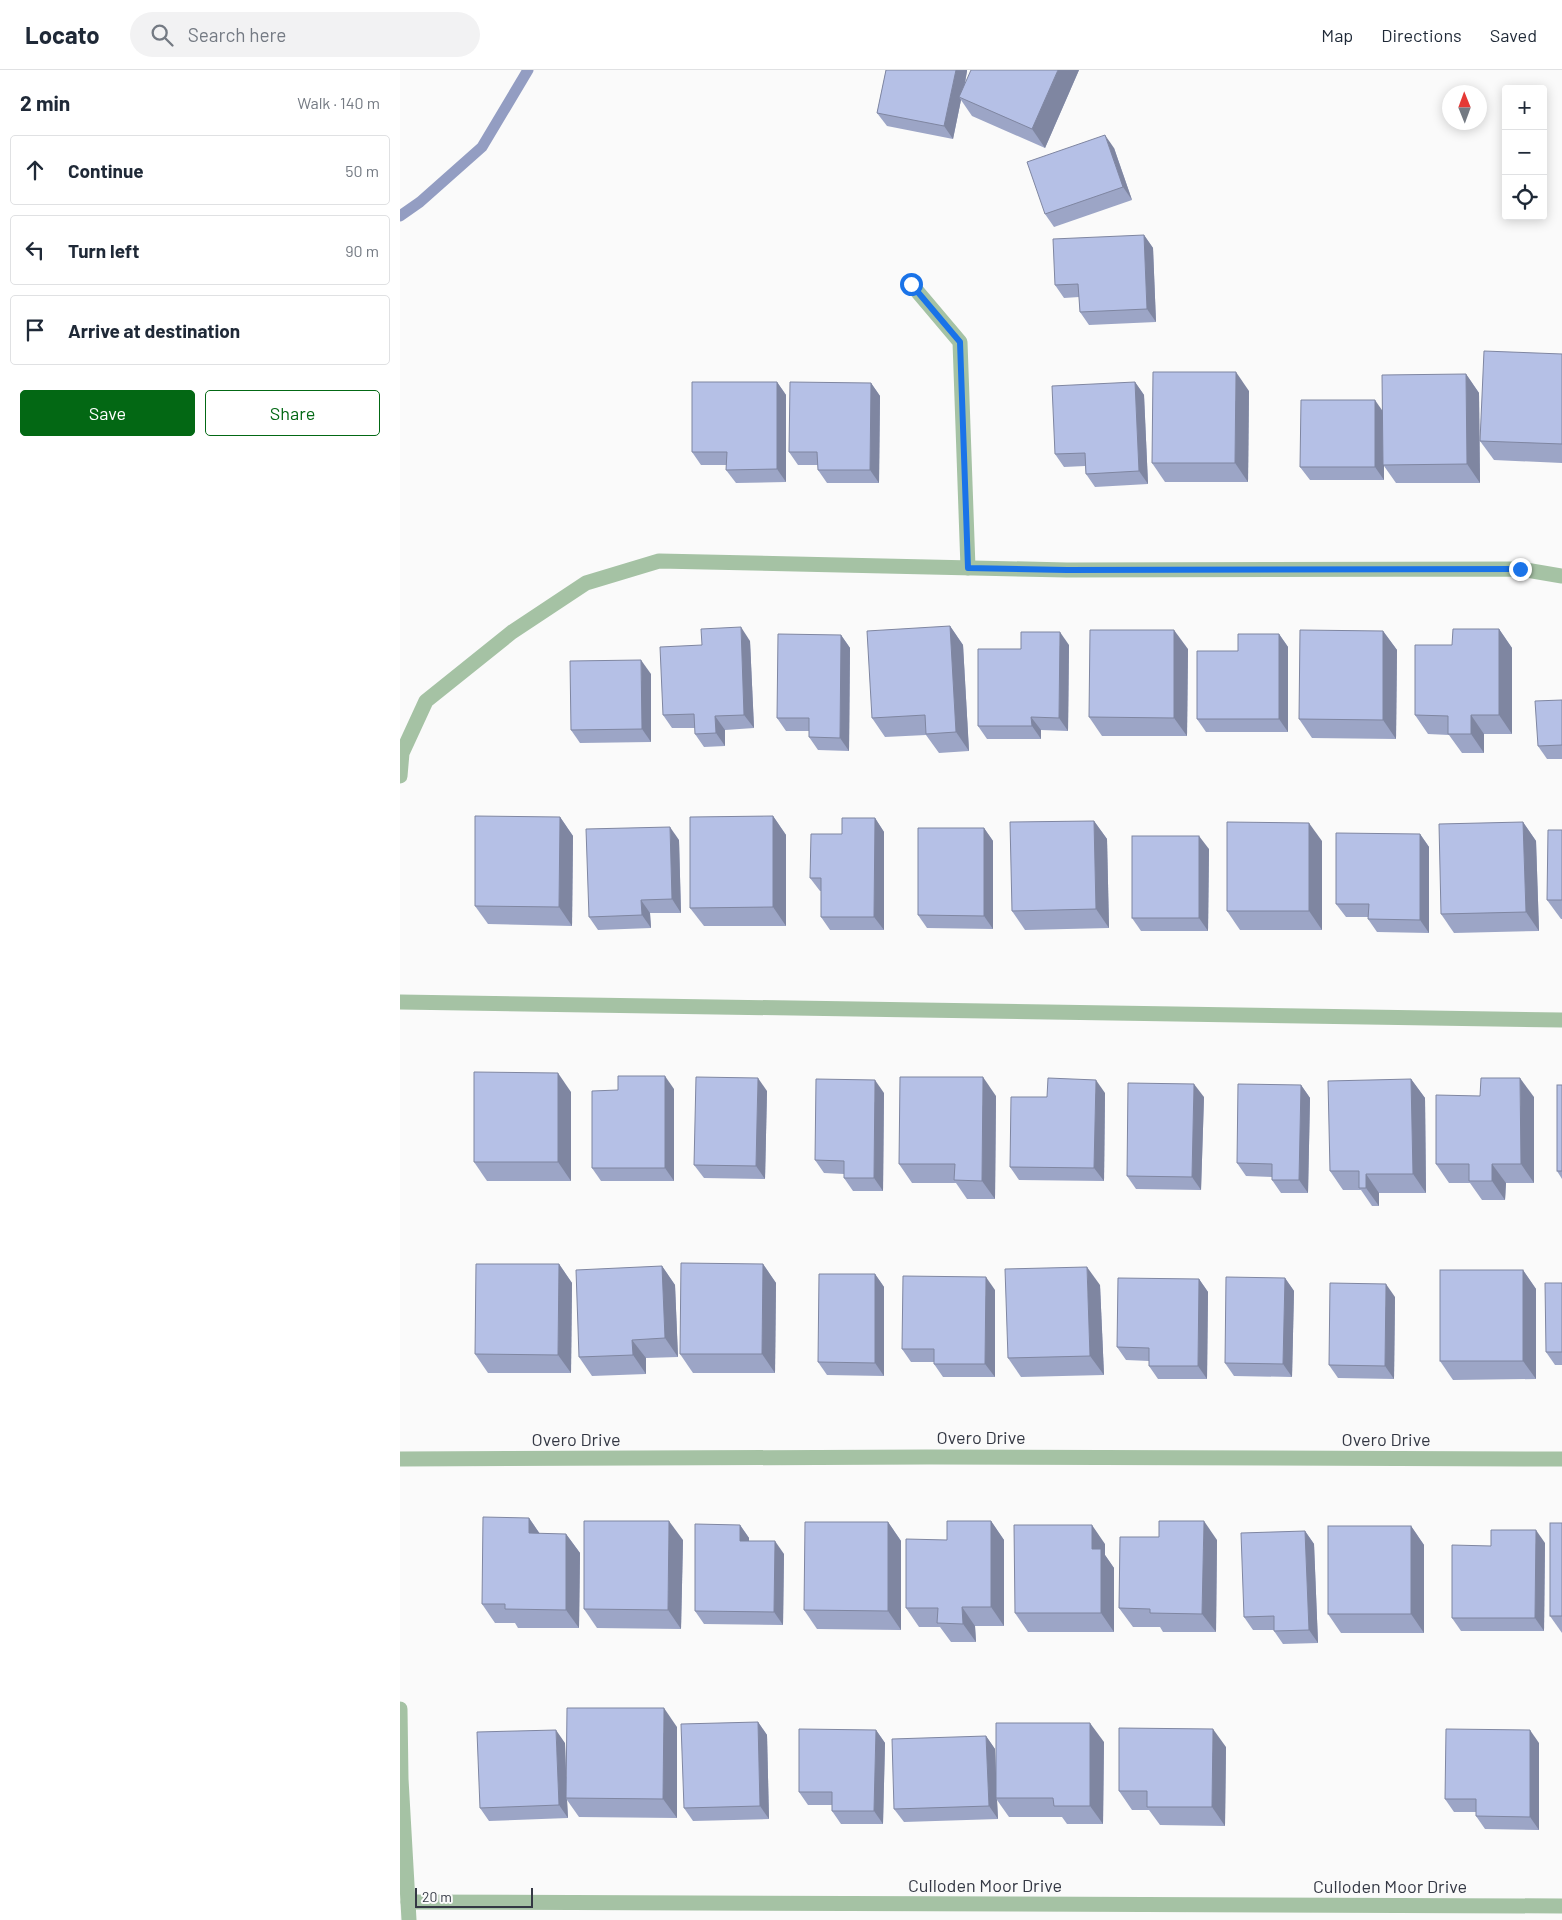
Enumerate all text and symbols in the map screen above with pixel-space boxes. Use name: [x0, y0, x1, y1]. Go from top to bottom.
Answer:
search box: [130, 12, 480, 57]
text: Locato: [25, 20, 100, 49]
icon: search: [148, 21, 176, 49]
text: Search here: [188, 23, 286, 46]
text: Map: [1321, 24, 1353, 46]
text: Directions: [1381, 24, 1462, 46]
text: Saved: [1490, 24, 1537, 46]
north arrow: [1442, 85, 1487, 130]
map controls: [1502, 85, 1547, 220]
button: +: [1502, 85, 1547, 130]
text: 2 min: [20, 90, 70, 115]
text: Walk · 140 m: [297, 93, 380, 112]
button: −: [1502, 130, 1547, 175]
icon: ahead: [21, 156, 49, 184]
text: Continue: [68, 159, 144, 182]
text: 50 m: [345, 161, 379, 180]
button: locate: [1502, 175, 1547, 220]
icon: left: [21, 236, 49, 264]
text: Turn left: [68, 239, 139, 262]
text: 90 m: [345, 241, 379, 260]
route start: [900, 273, 923, 296]
icon: arrive: [21, 316, 49, 344]
text: Arrive at destination: [68, 319, 240, 342]
button: Save: [20, 390, 195, 436]
button: Share: [205, 390, 380, 436]
route end: [1509, 558, 1532, 581]
street label: Overo Drive: [936, 1426, 1026, 1448]
street label: Overo Drive: [531, 1428, 621, 1450]
street label: Overo Drive: [1341, 1428, 1431, 1450]
street label: Culloden Moor Drive: [908, 1874, 1062, 1896]
street label: Culloden Moor Drive: [1313, 1875, 1467, 1897]
scale bar: [415, 1885, 532, 1908]
text: 20 m: [422, 1888, 452, 1905]

